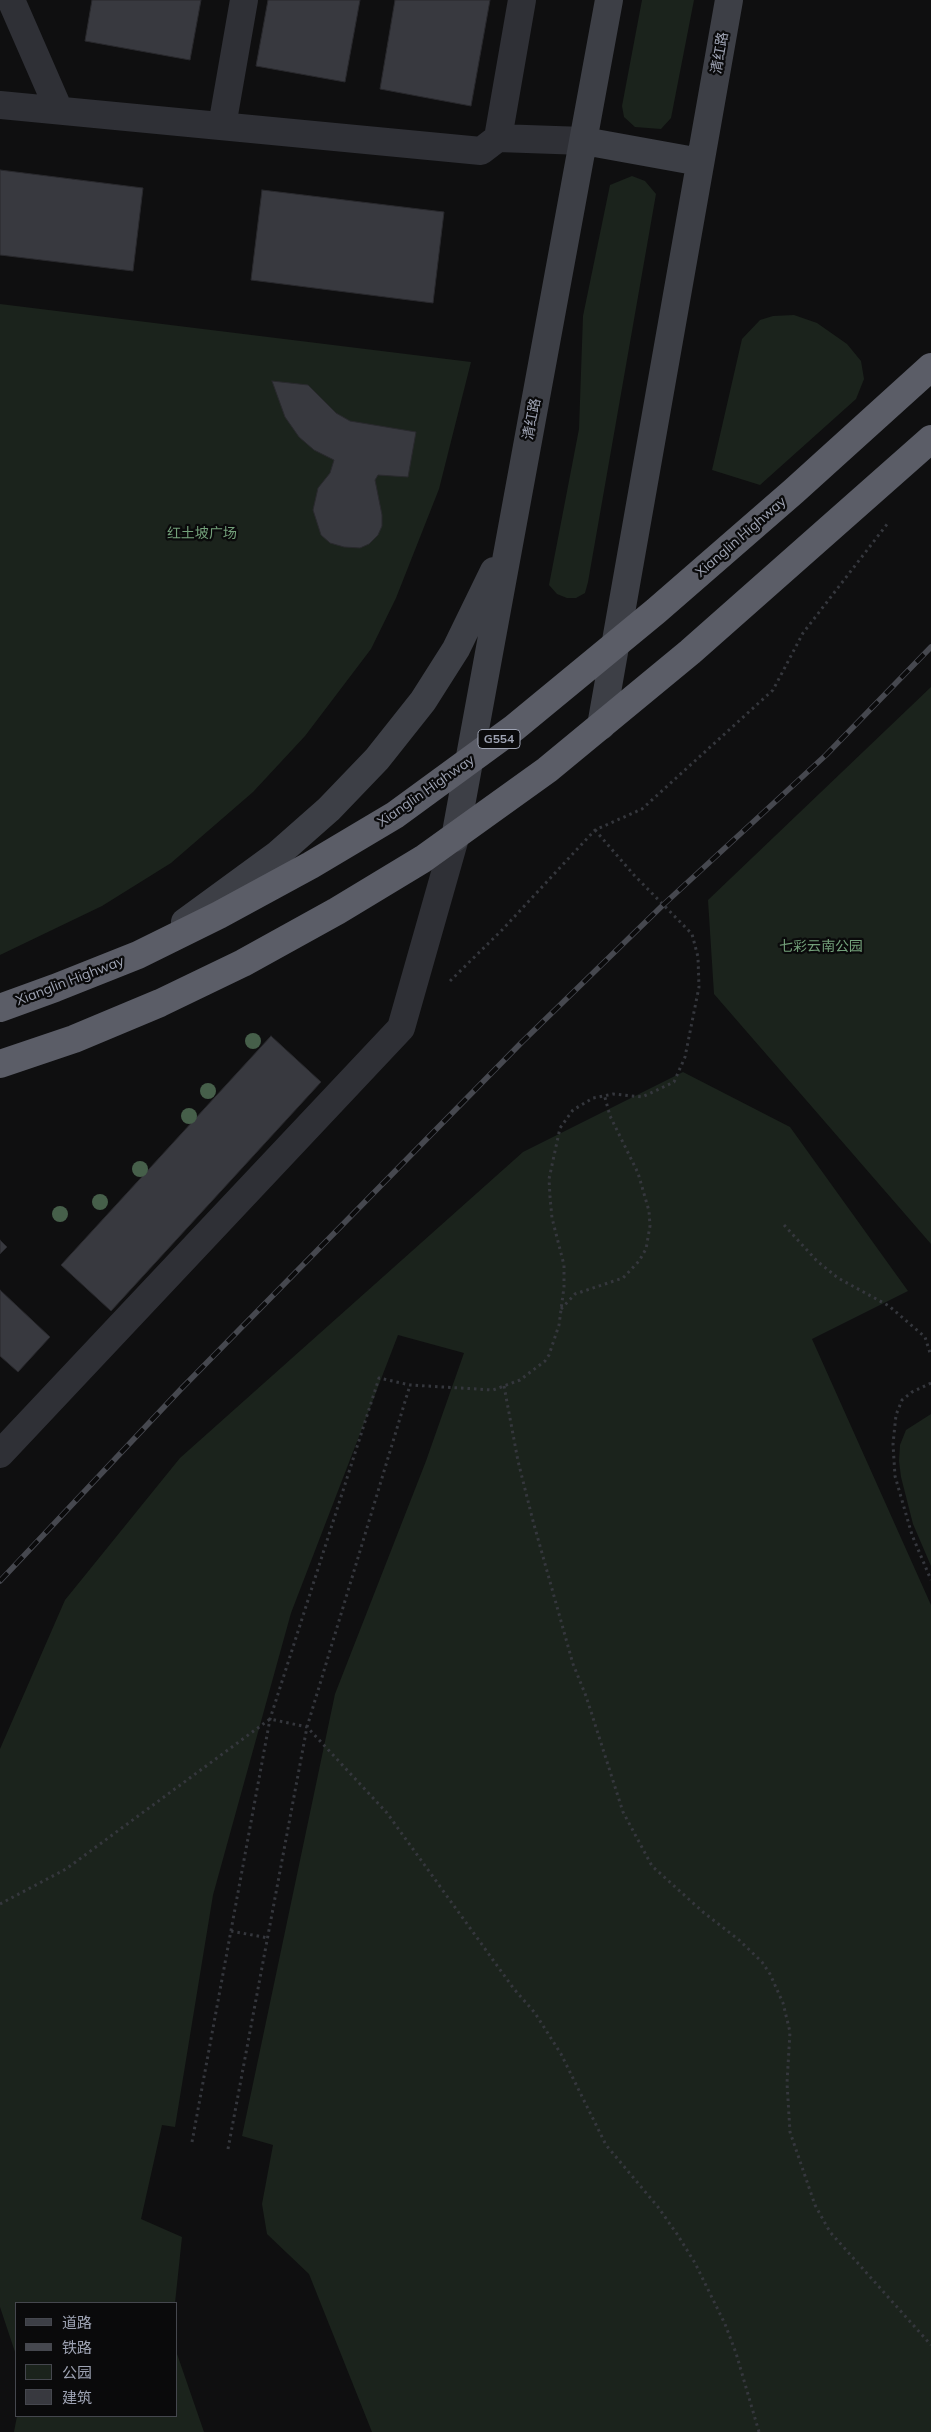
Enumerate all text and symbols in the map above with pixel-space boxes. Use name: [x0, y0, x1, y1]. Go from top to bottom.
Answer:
street label: 清红路: [708, 31, 732, 75]
street label: 清红路: [520, 397, 544, 441]
street label: Xianglin Highway: [692, 493, 790, 581]
park label: 红土坡广场: [167, 526, 237, 542]
road number: G554: [478, 730, 520, 749]
street label: Xianglin Highway: [374, 751, 478, 831]
park label: 七彩云南公园: [779, 939, 863, 955]
street label: Xianglin Highway: [14, 953, 126, 1009]
legend: [15, 2302, 178, 2417]
text: 道路: [62, 2313, 92, 2332]
text: 铁路: [62, 2338, 92, 2357]
text: 公园: [62, 2363, 92, 2382]
text: 建筑: [62, 2388, 92, 2407]

